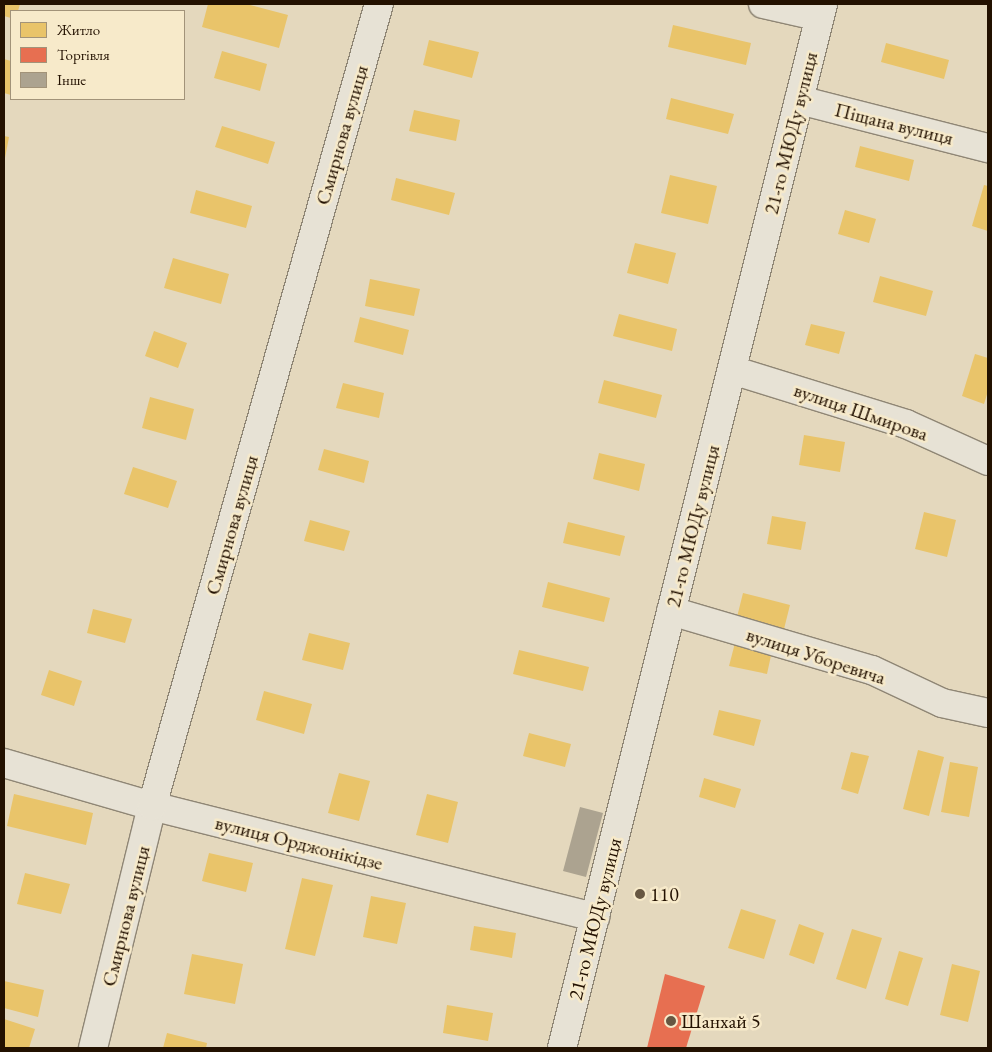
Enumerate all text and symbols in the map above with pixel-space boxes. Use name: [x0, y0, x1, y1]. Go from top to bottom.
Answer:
legend: [10, 10, 185, 100]
text: Житло: [57, 20, 100, 39]
text: Торгівля: [57, 45, 110, 64]
street label: 21-го МЮДу вулиця: [759, 49, 823, 217]
street label: Смирнова вулиця: [311, 62, 373, 208]
text: Інше: [57, 70, 86, 89]
street label: Піщана вулиця: [832, 98, 956, 150]
street label: вулиця Шмирова: [791, 378, 931, 446]
street label: 21-го МЮДу вулиця: [661, 442, 725, 610]
street label: Смирнова вулиця: [201, 452, 263, 598]
street label: вулиця Уборевича: [743, 622, 889, 690]
street label: вулиця Орджонікідзе: [213, 811, 385, 875]
street label: 21-го МЮДу вулиця: [563, 835, 627, 1003]
street label: Смирнова вулиця: [97, 843, 155, 989]
place label: 110: [650, 882, 679, 906]
marker: 110: [634, 888, 646, 900]
place label: Шанхай 5: [681, 1009, 761, 1033]
marker: Шанхай 5: [665, 1015, 677, 1027]

